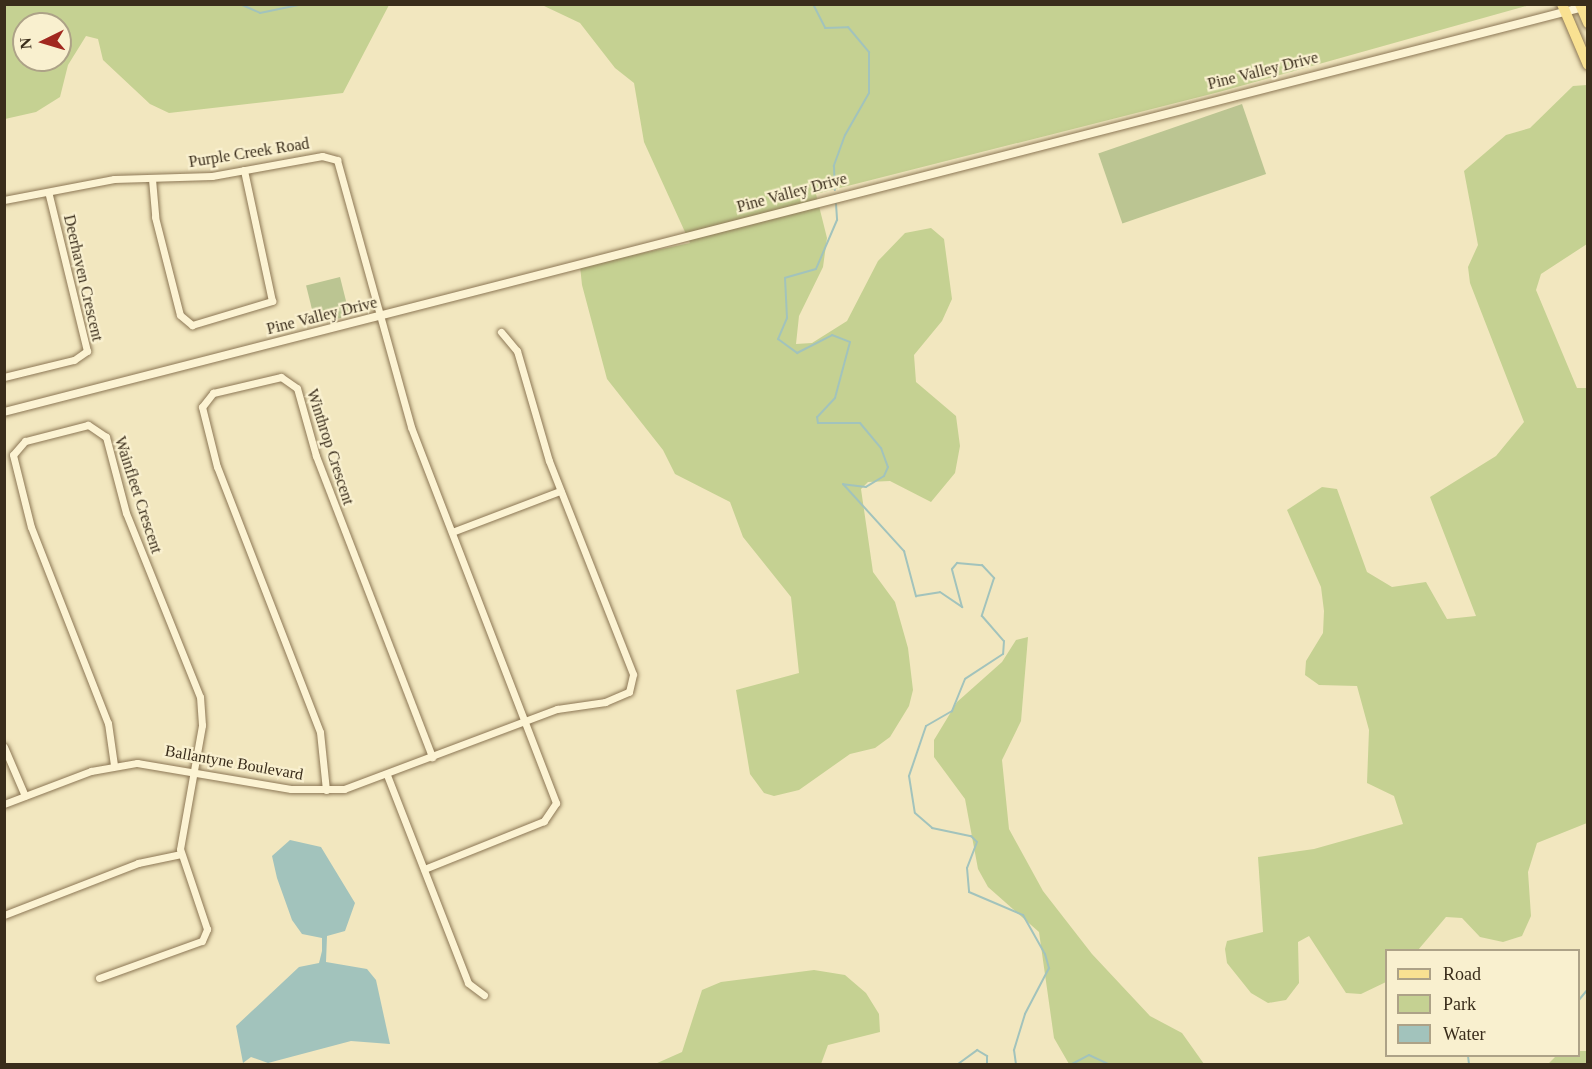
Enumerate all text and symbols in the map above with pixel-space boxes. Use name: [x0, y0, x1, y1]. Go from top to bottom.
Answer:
north arrow: [12, 12, 72, 72]
text: N: [17, 37, 35, 50]
street label: Pine Valley Drive: [1205, 48, 1321, 94]
street label: Purple Creek Road: [187, 134, 311, 172]
street label: Pine Valley Drive: [735, 169, 849, 217]
street label: Deerhaven Crescent: [59, 213, 107, 343]
street label: Pine Valley Drive: [264, 293, 380, 339]
street label: Winthrop Crescent: [302, 387, 358, 507]
street label: Wainfleet Crescent: [110, 434, 166, 556]
street label: Ballantyne Boulevard: [163, 741, 305, 785]
legend: [1385, 949, 1580, 1057]
text: Road: [1443, 964, 1481, 984]
text: Park: [1443, 994, 1476, 1014]
text: Water: [1443, 1024, 1486, 1044]

